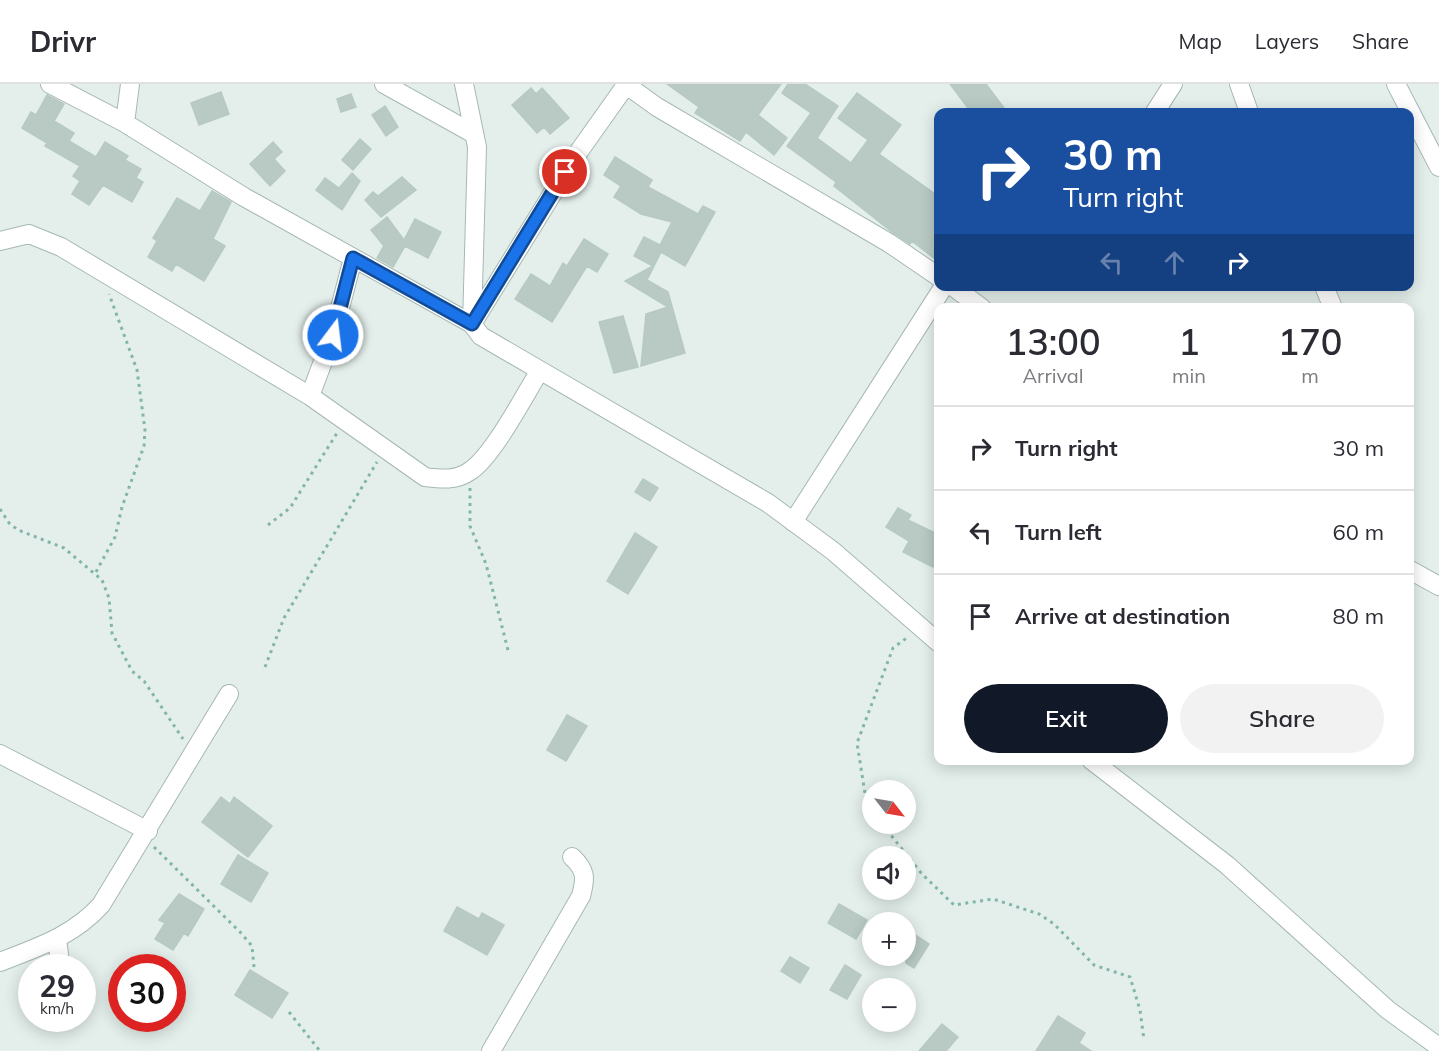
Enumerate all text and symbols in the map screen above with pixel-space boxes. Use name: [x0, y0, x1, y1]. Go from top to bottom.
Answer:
text: Drivr: [30, 24, 96, 59]
text: Map: [1179, 28, 1222, 54]
text: Layers: [1255, 28, 1319, 54]
text: Share: [1352, 28, 1409, 54]
text: 30 m: [1063, 128, 1163, 181]
icon: right: [964, 132, 1042, 210]
pin: [539, 146, 590, 197]
icon: arrive: [548, 155, 581, 188]
text: Turn right: [1063, 180, 1183, 214]
icon: left: [1095, 246, 1128, 279]
icon: ahead: [1158, 246, 1191, 279]
icon: right: [1221, 246, 1254, 279]
position arrow: [301, 303, 365, 367]
text: 13:00: [1006, 319, 1100, 364]
text: 1: [1178, 319, 1200, 364]
text: 170: [1278, 319, 1342, 364]
text: Arrival: [1022, 363, 1084, 388]
text: min: [1172, 363, 1206, 388]
text: m: [1301, 363, 1319, 388]
icon: right: [964, 432, 997, 465]
text: Turn right: [1015, 434, 1118, 462]
text: 30 m: [1333, 434, 1384, 462]
icon: left: [964, 516, 997, 549]
text: Turn left: [1015, 518, 1102, 546]
text: 60 m: [1333, 518, 1384, 546]
icon: arrive: [964, 600, 997, 633]
text: Arrive at destination: [1015, 602, 1230, 630]
text: 80 m: [1333, 602, 1384, 630]
button: Exit: [964, 684, 1168, 753]
button: Share: [1180, 684, 1384, 753]
north arrow: [862, 780, 916, 834]
map controls: [862, 780, 916, 1032]
button: sound: [862, 846, 916, 900]
button: +: [862, 912, 916, 966]
speed limit sign: 30: [108, 954, 186, 1032]
text: 29: [39, 967, 75, 1005]
button: −: [862, 978, 916, 1032]
text: km/h: [40, 999, 74, 1018]

